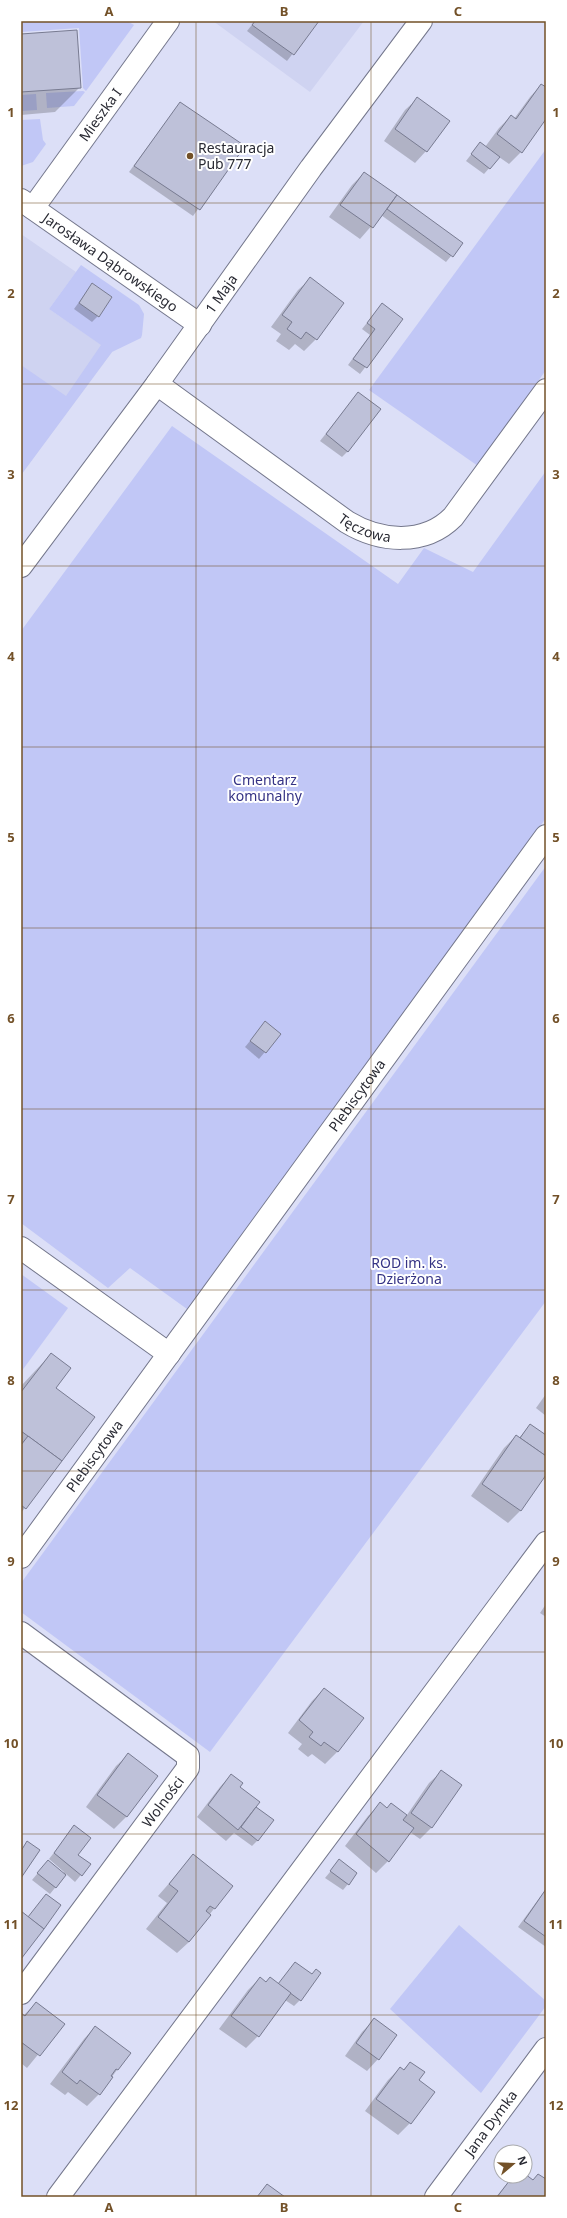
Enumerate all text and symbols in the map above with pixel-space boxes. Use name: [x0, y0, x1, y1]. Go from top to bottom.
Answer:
text: A: [105, 2, 114, 20]
text: B: [280, 2, 288, 20]
text: C: [454, 2, 462, 20]
street label: Mieszka I: [74, 84, 126, 145]
text: 1: [7, 103, 15, 121]
text: 1: [552, 103, 560, 121]
place label: Restauracja Pub 777: [198, 138, 274, 173]
marker: Restauracja Pub 777: [185, 151, 195, 161]
street label: Jarosława Dąbrowskiego: [38, 207, 182, 316]
street label: 1 Maja: [200, 270, 241, 317]
text: 2: [7, 284, 15, 302]
text: 2: [552, 284, 560, 302]
text: 3: [7, 465, 15, 483]
text: 3: [552, 465, 560, 483]
street label: Tęczowa: [335, 509, 392, 546]
text: 4: [7, 647, 15, 665]
text: 4: [552, 647, 560, 665]
park label: Cmentarz komunalny: [228, 770, 303, 805]
text: 5: [7, 828, 15, 846]
text: 5: [552, 828, 560, 846]
text: 6: [7, 1009, 15, 1027]
text: 6: [552, 1009, 560, 1027]
street label: Plebiscytowa: [324, 1055, 389, 1135]
text: 7: [7, 1190, 15, 1208]
text: 7: [552, 1190, 560, 1208]
park label: ROD im. ks. Dzierżona: [371, 1253, 447, 1288]
text: 8: [7, 1371, 15, 1389]
text: 8: [552, 1371, 560, 1389]
street label: Plebiscytowa: [61, 1416, 127, 1496]
text: 9: [7, 1552, 15, 1570]
text: 9: [552, 1552, 560, 1570]
text: 10: [4, 1734, 18, 1752]
text: 10: [549, 1734, 563, 1752]
street label: Wolności: [137, 1772, 188, 1831]
text: 11: [4, 1915, 18, 1933]
text: 11: [549, 1915, 563, 1933]
street label: Jana Dymka: [458, 2086, 521, 2161]
text: 12: [4, 2096, 18, 2114]
text: 12: [549, 2096, 563, 2114]
north arrow: [493, 2144, 533, 2184]
text: N: [514, 2154, 531, 2167]
text: A: [105, 2198, 114, 2216]
text: B: [280, 2198, 288, 2216]
text: C: [454, 2198, 462, 2216]

